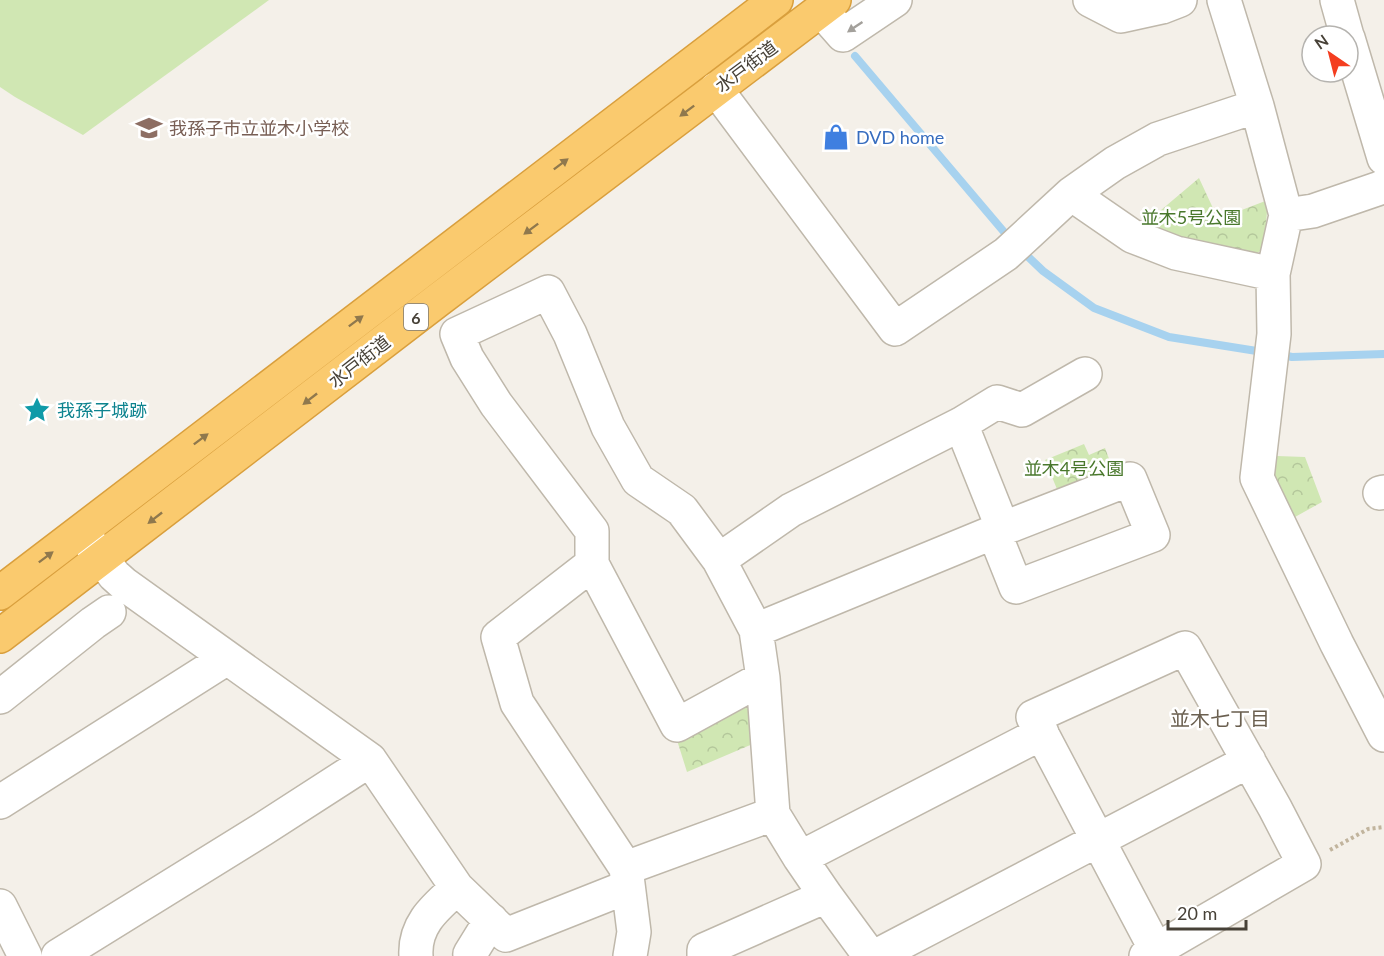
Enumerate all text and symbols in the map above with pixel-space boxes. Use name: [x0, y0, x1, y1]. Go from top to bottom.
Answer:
one-way arrow: [847, 21, 863, 33]
north arrow: [1300, 24, 1360, 84]
text: N: [1311, 30, 1332, 53]
street label: 水戸街道: [711, 36, 781, 96]
one-way arrow: [679, 105, 694, 117]
school or university icon: 我孫子市立並木小学校: [134, 113, 164, 143]
place label: 我孫子市立並木小学校: [169, 117, 349, 139]
shop icon: DVD home: [821, 122, 851, 152]
place label: DVD home: [856, 126, 944, 148]
one-way arrow: [553, 158, 569, 170]
park label: 並木5号公園: [1141, 206, 1241, 228]
one-way arrow: [524, 223, 539, 235]
road number: 6: [404, 304, 428, 330]
one-way arrow: [349, 315, 364, 327]
street label: 水戸街道: [324, 330, 394, 392]
one-way arrow: [302, 392, 317, 404]
place icon: 我孫子城跡: [22, 395, 52, 425]
place label: 我孫子城跡: [57, 399, 147, 421]
one-way arrow: [193, 433, 209, 445]
park label: 並木4号公園: [1024, 457, 1124, 479]
one-way arrow: [147, 511, 163, 524]
one-way arrow: [39, 552, 54, 564]
district label: 並木七丁目: [1170, 706, 1270, 730]
scale bar: [1168, 893, 1246, 931]
text: 20 m: [1177, 902, 1217, 924]

